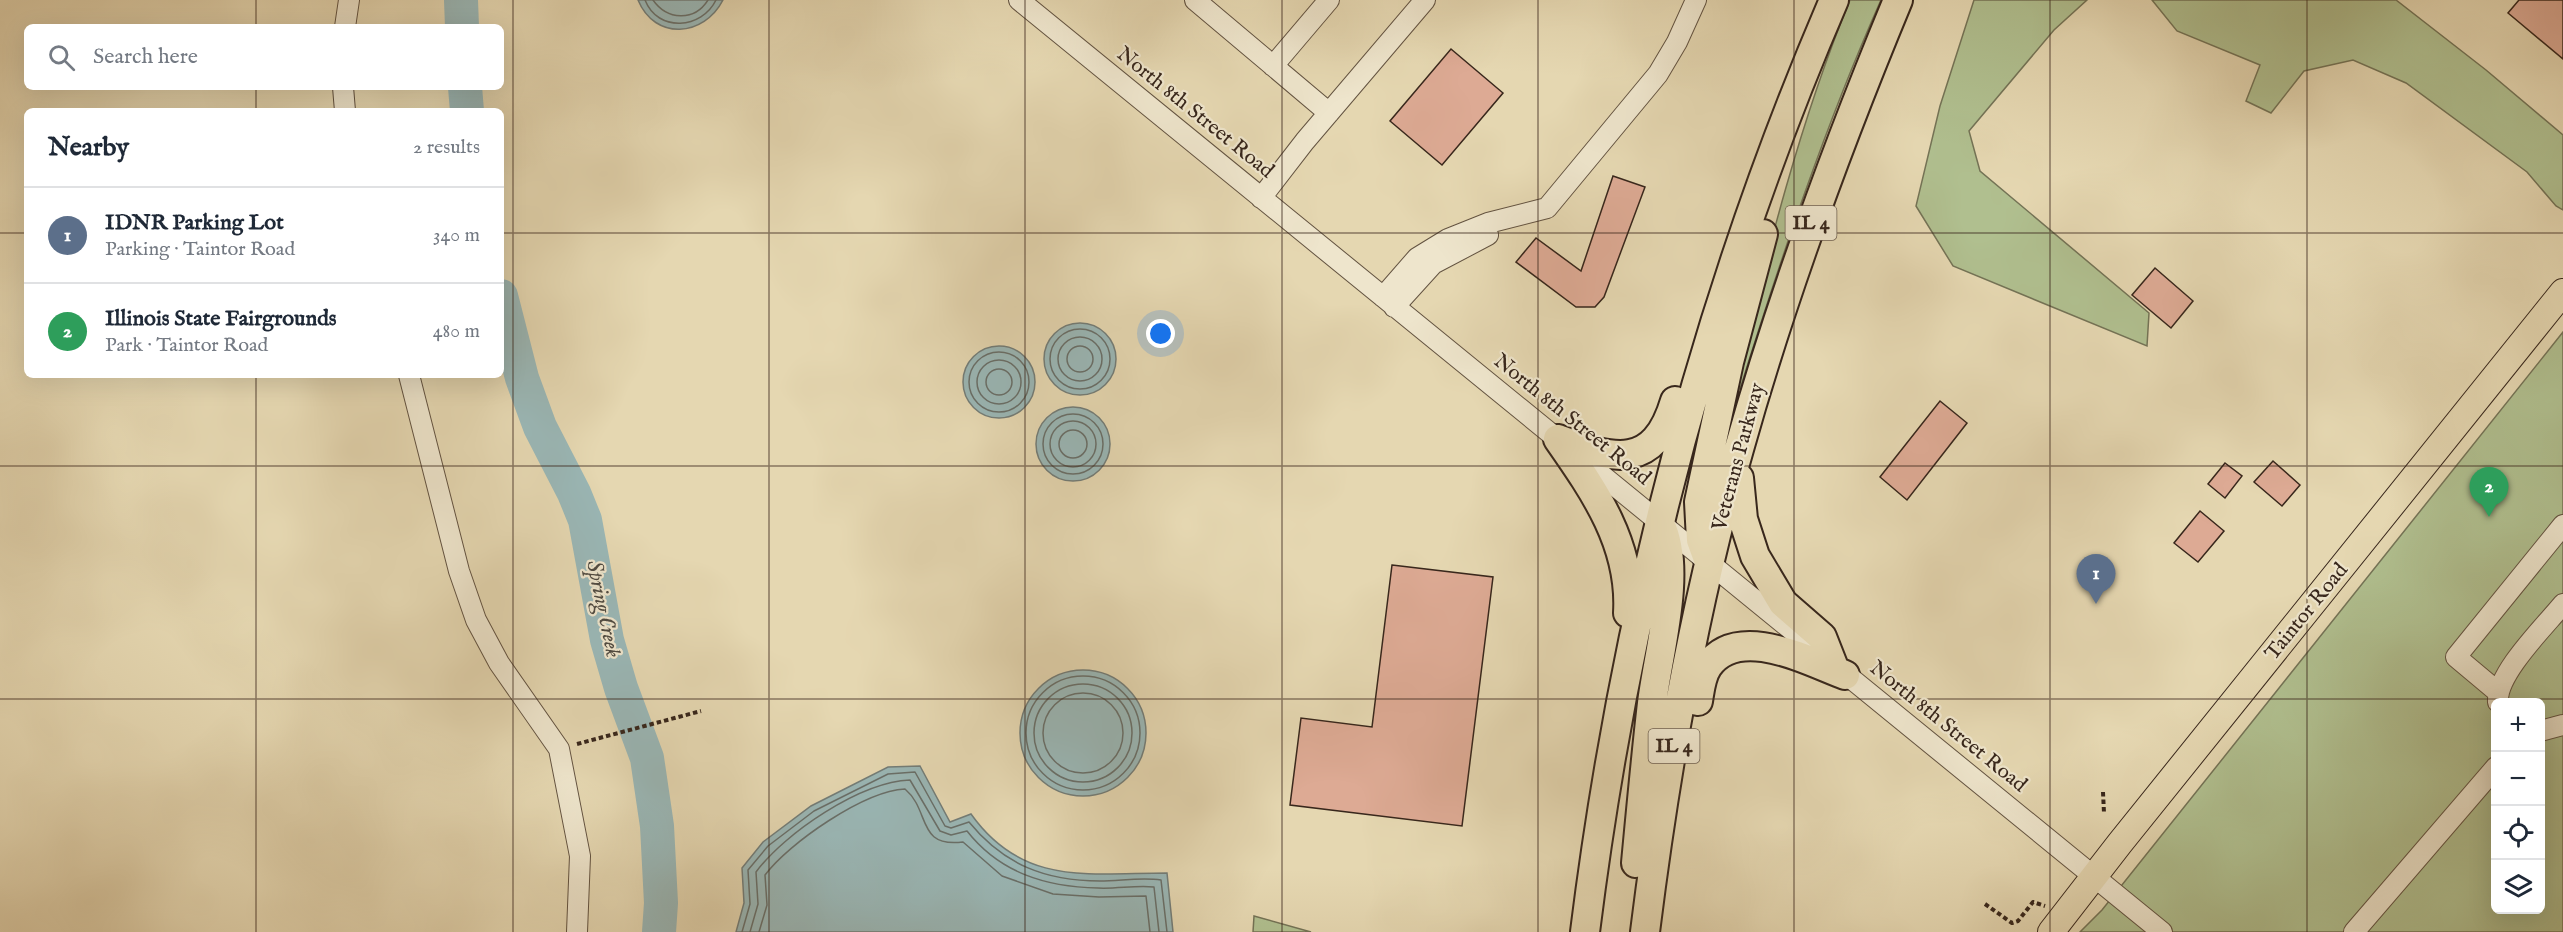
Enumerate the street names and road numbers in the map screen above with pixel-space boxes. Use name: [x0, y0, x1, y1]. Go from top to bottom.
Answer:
street label: North 8th Street Road: [1111, 41, 1280, 185]
road number: IL 4: [1786, 206, 1836, 240]
street label: North 8th Street Road: [1488, 348, 1657, 492]
street label: Veterans Parkway: [1706, 380, 1772, 535]
street label: Taintor Road: [2259, 557, 2355, 666]
street label: North 8th Street Road: [1864, 655, 2033, 799]
road number: IL 4: [1648, 729, 1700, 763]

